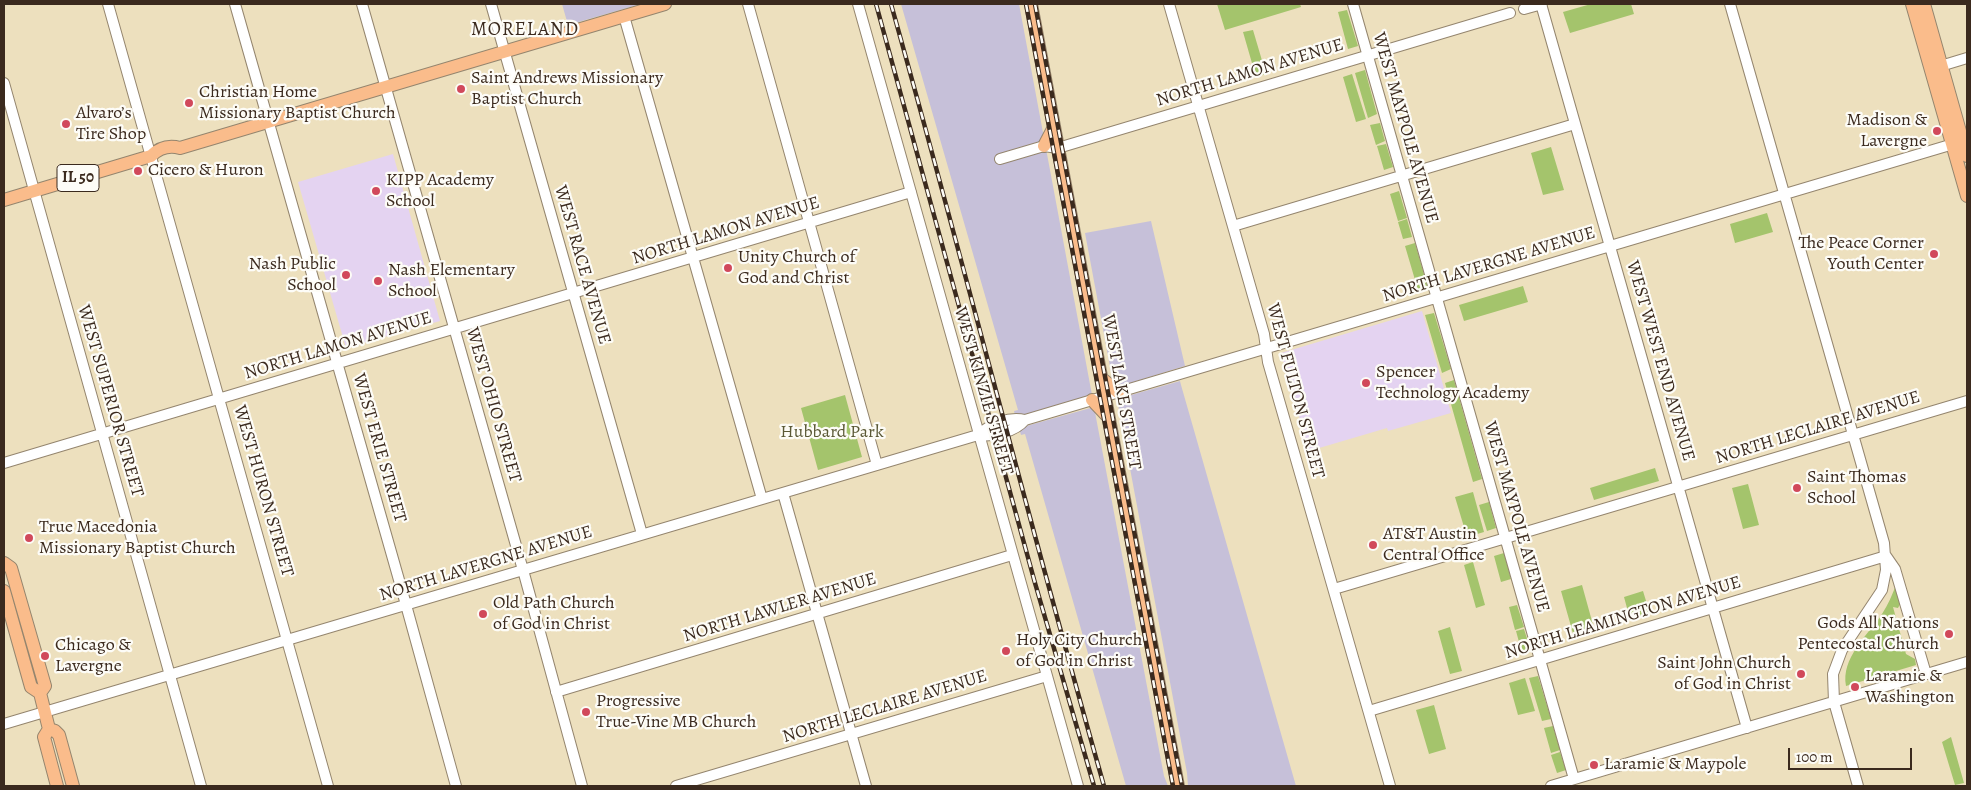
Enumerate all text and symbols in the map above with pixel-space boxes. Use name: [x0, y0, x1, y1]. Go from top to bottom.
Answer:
district label: MORELAND: [470, 19, 580, 41]
street label: WEST MAYPOLE AVENUE: [1367, 30, 1443, 226]
street label: NORTH LAMON AVENUE: [1154, 34, 1346, 112]
place label: Saint Andrews Missionary Baptist Church: [471, 68, 663, 110]
place label: Christian Home Missionary Baptist Church: [199, 82, 396, 125]
marker: Saint Andrews Missionary Baptist Church: [455, 83, 467, 95]
marker: Christian Home Missionary Baptist Church: [183, 97, 195, 109]
place label: Alvaro’s Tire Shop: [76, 103, 146, 146]
place label: Madison & Lavergne: [1847, 110, 1927, 152]
marker: Alvaro’s Tire Shop: [60, 118, 72, 130]
marker: Madison & Lavergne: [1931, 125, 1943, 137]
place label: Cicero & Huron: [148, 160, 264, 182]
road number: IL 50: [57, 164, 99, 192]
marker: Cicero & Huron: [132, 165, 144, 177]
place label: KIPP Academy School: [386, 170, 494, 212]
street label: WEST RACE AVENUE: [549, 183, 615, 347]
marker: KIPP Academy School: [370, 185, 382, 197]
street label: NORTH LAMON AVENUE: [630, 192, 822, 270]
street label: NORTH LAVERGNE AVENUE: [1380, 222, 1598, 308]
place label: The Peace Corner Youth Center: [1798, 233, 1924, 276]
place label: Unity Church of God and Christ: [738, 247, 855, 290]
marker: The Peace Corner Youth Center: [1928, 248, 1940, 260]
place label: Nash Public School: [249, 254, 336, 296]
street label: WEST WEST END AVENUE: [1621, 258, 1699, 464]
place label: Nash Elementary School: [388, 260, 515, 302]
marker: Unity Church of God and Christ: [722, 262, 734, 274]
marker: Nash Public School: [340, 269, 352, 281]
marker: Nash Elementary School: [372, 275, 384, 287]
street label: WEST FULTON STREET: [1261, 301, 1329, 481]
street label: WEST SUPERIOR STREET: [72, 303, 148, 499]
street label: WEST KINZIE STREET: [949, 305, 1017, 477]
street label: NORTH LAMON AVENUE: [242, 307, 434, 385]
street label: WEST LAKE STREET: [1097, 313, 1145, 471]
street label: WEST OHIO STREET: [461, 325, 525, 485]
place label: Spencer Technology Academy: [1376, 362, 1529, 404]
street label: WEST ERIE STREET: [347, 371, 411, 525]
marker: Spencer Technology Academy: [1360, 377, 1372, 389]
street label: NORTH LECLAIRE AVENUE: [1713, 387, 1923, 469]
street label: WEST HURON STREET: [228, 403, 298, 579]
street label: WEST MAYPOLE AVENUE: [1478, 419, 1554, 615]
park label: Hubbard Park: [780, 422, 884, 444]
place label: Saint Thomas School: [1807, 467, 1906, 509]
marker: Saint Thomas School: [1791, 482, 1803, 494]
place label: True Macedonia Missionary Baptist Church: [39, 517, 236, 560]
street label: NORTH LAVERGNE AVENUE: [377, 521, 595, 607]
place label: AT&T Austin Central Office: [1383, 524, 1485, 566]
marker: True Macedonia Missionary Baptist Church: [23, 532, 35, 544]
marker: AT&T Austin Central Office: [1367, 539, 1379, 551]
street label: NORTH LAWLER AVENUE: [681, 568, 879, 648]
street label: NORTH LEAMINGTON AVENUE: [1502, 572, 1744, 664]
place label: Old Path Church of God in Christ: [493, 593, 615, 636]
marker: Old Path Church of God in Christ: [477, 608, 489, 620]
place label: Gods All Nations Pentecostal Church: [1798, 613, 1939, 656]
marker: Gods All Nations Pentecostal Church: [1943, 628, 1955, 640]
place label: Holy City Church of God in Christ: [1016, 630, 1142, 672]
place label: Chicago & Lavergne: [55, 635, 131, 678]
marker: Holy City Church of God in Christ: [1000, 645, 1012, 657]
marker: Chicago & Lavergne: [39, 650, 51, 662]
place label: Saint John Church of God in Christ: [1657, 653, 1791, 696]
street label: NORTH LECLAIRE AVENUE: [780, 666, 990, 748]
place label: Laramie & Washington: [1865, 666, 1954, 709]
marker: Saint John Church of God in Christ: [1795, 668, 1807, 680]
marker: Laramie & Washington: [1849, 681, 1861, 693]
place label: Progressive True-Vine MB Church: [596, 691, 756, 734]
marker: Progressive True-Vine MB Church: [580, 706, 592, 718]
scale bar: [1791, 738, 1915, 770]
text: 100 m: [1796, 747, 1833, 767]
place label: Laramie & Maypole: [1604, 754, 1747, 776]
marker: Laramie & Maypole: [1588, 759, 1600, 771]

